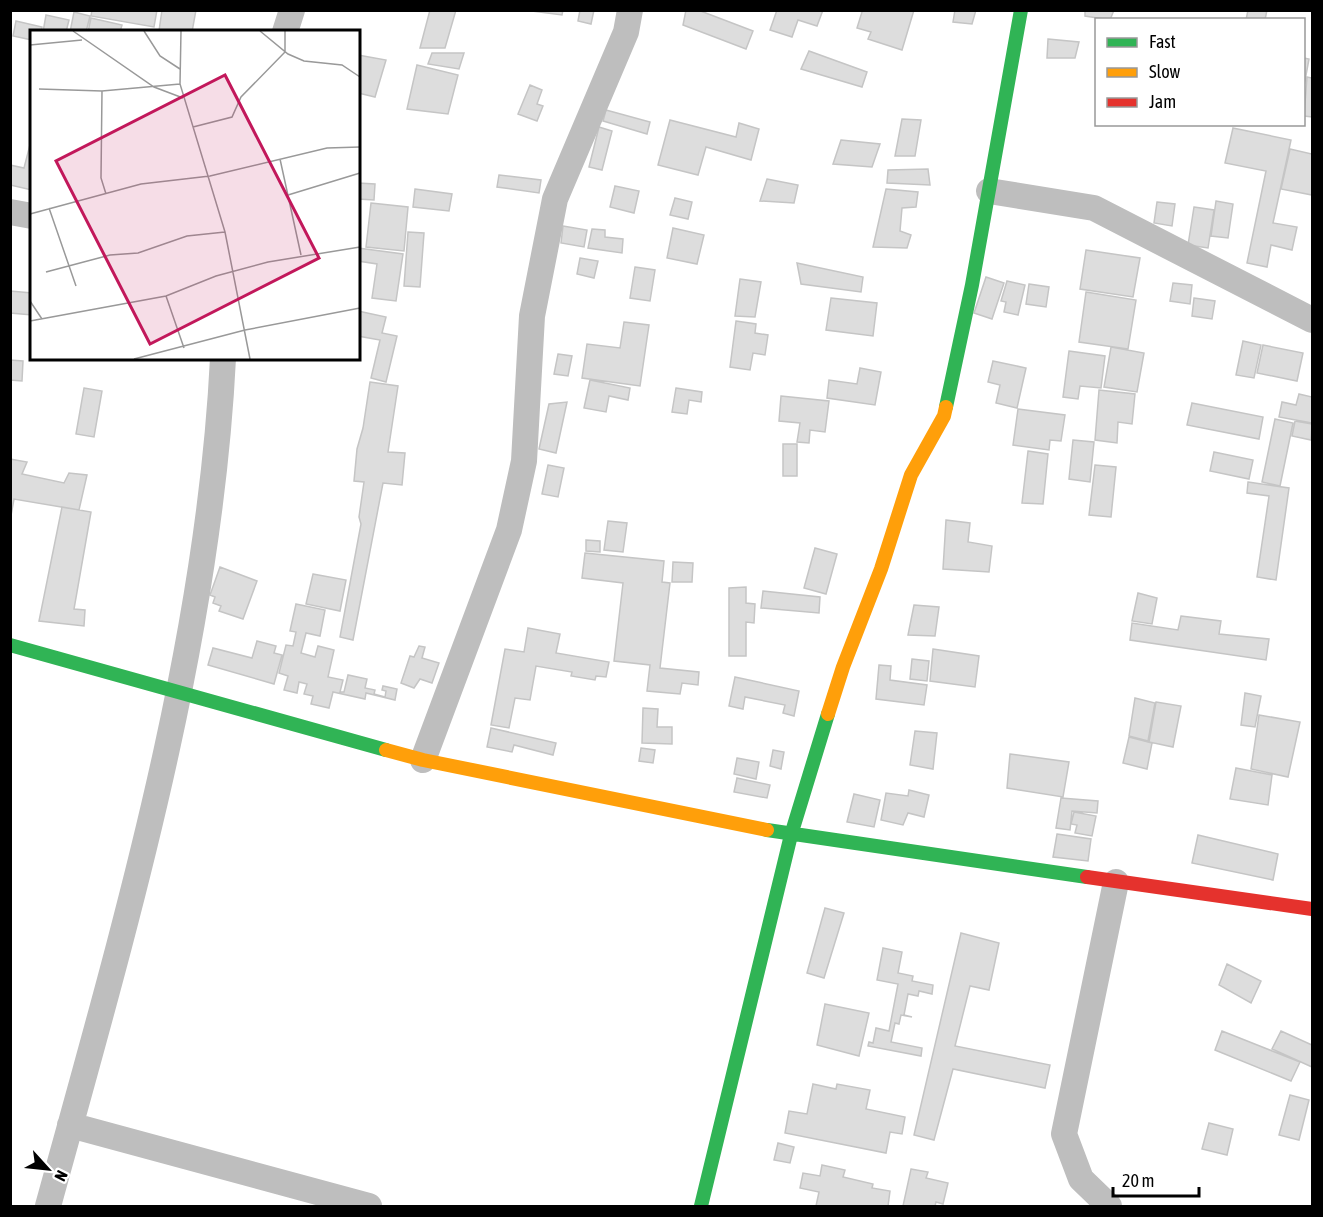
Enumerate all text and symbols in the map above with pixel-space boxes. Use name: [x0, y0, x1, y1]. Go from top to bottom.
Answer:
legend: [1095, 18, 1305, 126]
inset map: [30, 30, 360, 360]
text: Fast: [1149, 31, 1176, 52]
text: Slow: [1149, 61, 1180, 82]
text: Jam: [1149, 91, 1176, 112]
north arrow: [18, 1139, 78, 1199]
scale bar: [1113, 1160, 1198, 1198]
text: N: [51, 1168, 72, 1184]
text: 20 m: [1122, 1170, 1154, 1191]

